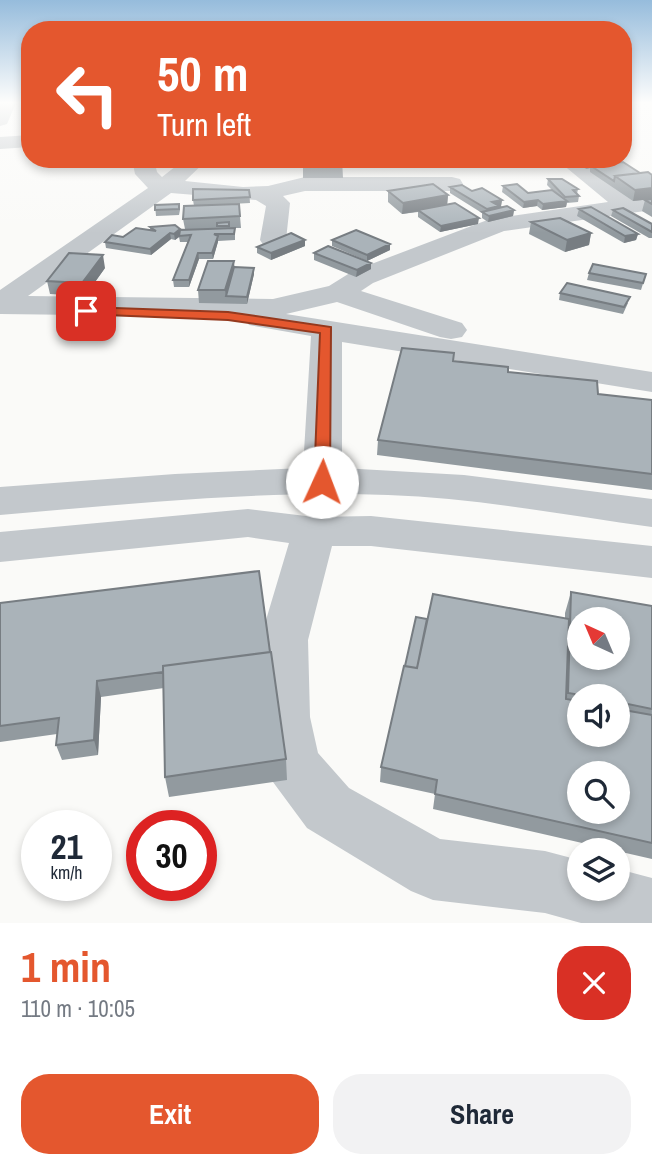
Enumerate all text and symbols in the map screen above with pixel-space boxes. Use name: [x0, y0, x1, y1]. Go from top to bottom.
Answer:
text: 50 m: [157, 40, 249, 106]
icon: left: [42, 49, 133, 140]
text: Turn left: [157, 103, 251, 146]
pin: [56, 281, 116, 341]
icon: arrive: [67, 292, 105, 330]
position arrow: [285, 445, 359, 519]
north arrow: [567, 607, 630, 670]
map controls: [567, 607, 630, 901]
button: sound: [567, 684, 630, 747]
button: search: [567, 761, 630, 824]
speed limit sign: 30: [126, 810, 217, 901]
text: 21: [51, 823, 82, 870]
button: layers: [567, 838, 630, 901]
text: km/h: [51, 860, 83, 885]
text: 1 min: [21, 939, 111, 995]
button: close: [557, 946, 631, 1020]
text: 110 m · 10:05: [21, 993, 135, 1024]
button: Exit: [21, 1074, 319, 1154]
button: Share: [333, 1074, 631, 1154]

